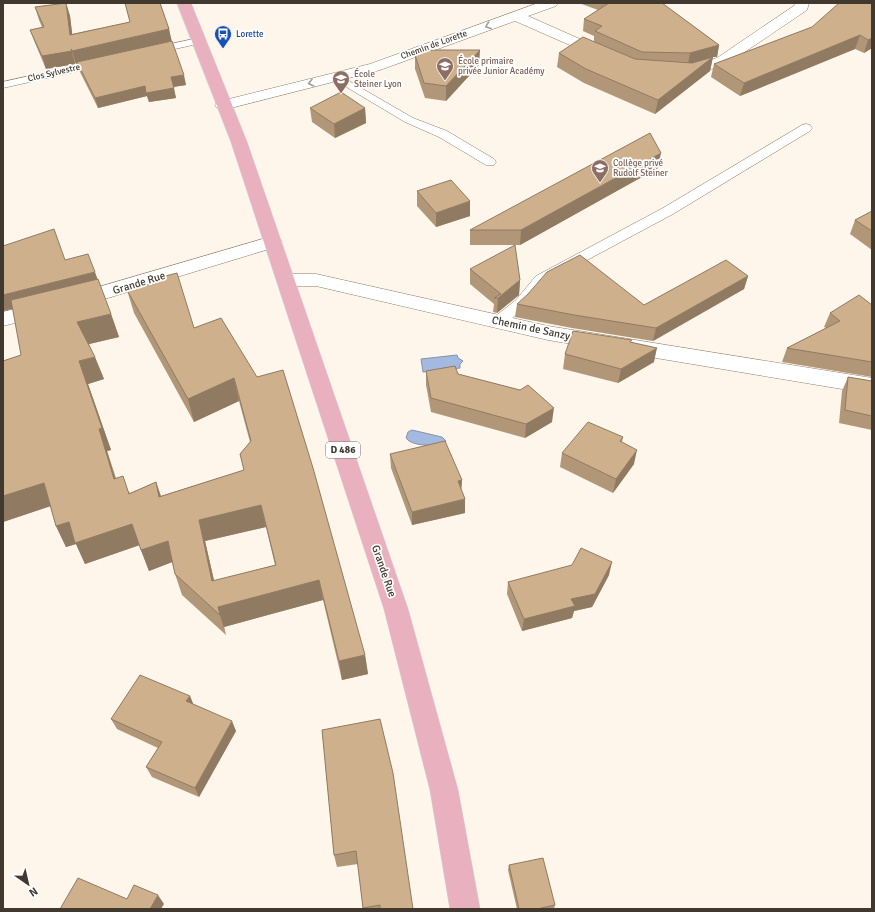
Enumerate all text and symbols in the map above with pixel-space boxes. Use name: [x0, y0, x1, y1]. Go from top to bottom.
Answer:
one-way arrow: [484, 21, 491, 29]
bus stop icon: Lorette: [213, 24, 233, 49]
street label: Chemin de Lorette: [399, 28, 469, 62]
place label: Lorette: [236, 29, 264, 40]
place label: École primaire privée Junior Académy: [458, 54, 545, 77]
school or university icon: École primaire privée Junior Académy: [435, 56, 455, 81]
street label: Clos Sylvestre: [27, 62, 82, 84]
place label: École Steiner Lyon: [354, 67, 402, 90]
school or university icon: École Steiner Lyon: [331, 69, 351, 94]
one-way arrow: [308, 78, 315, 87]
school or university icon: Collège privé Rudolf Steiner: [590, 158, 610, 183]
place label: Collège privé Rudolf Steiner: [613, 158, 669, 179]
street label: Grande Rue: [111, 269, 167, 297]
street label: Chemin de Sanzy: [491, 313, 572, 343]
road number: D 486: [326, 442, 360, 458]
street label: Grande Rue: [369, 543, 399, 599]
north arrow: [8, 864, 48, 904]
text: N: [27, 884, 40, 899]

